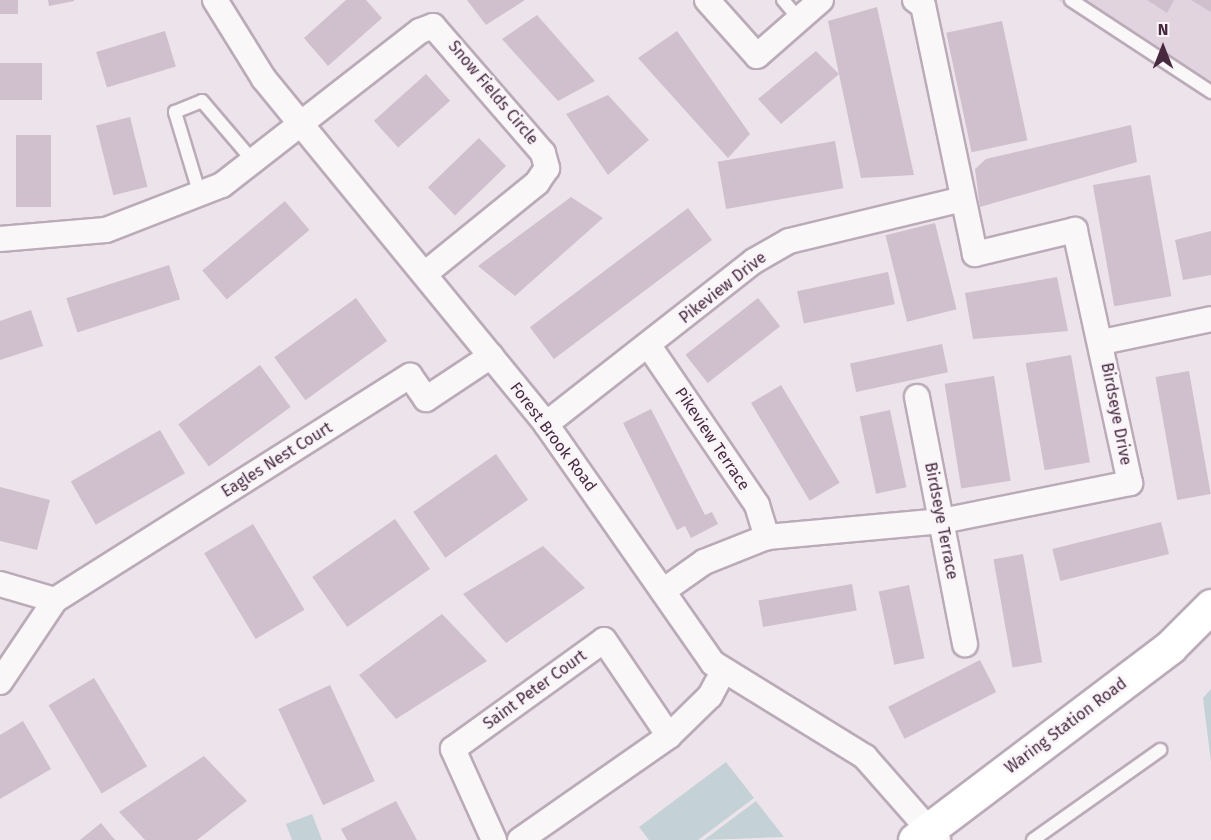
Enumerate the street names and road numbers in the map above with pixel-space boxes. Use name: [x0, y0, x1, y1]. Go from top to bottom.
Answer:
street label: Snow Fields Circle: [444, 37, 542, 149]
street label: Pikeview Drive: [676, 248, 770, 328]
street label: Birdseye Drive: [1097, 361, 1135, 467]
street label: Forest Brook Road: [506, 379, 600, 495]
street label: Pikeview Terrace: [670, 384, 754, 494]
street label: Eagles Nest Court: [218, 418, 336, 502]
street label: Birdseye Terrace: [920, 461, 962, 581]
street label: Saint Peter Court: [480, 646, 590, 734]
street label: Waring Station Road: [1001, 674, 1131, 778]

